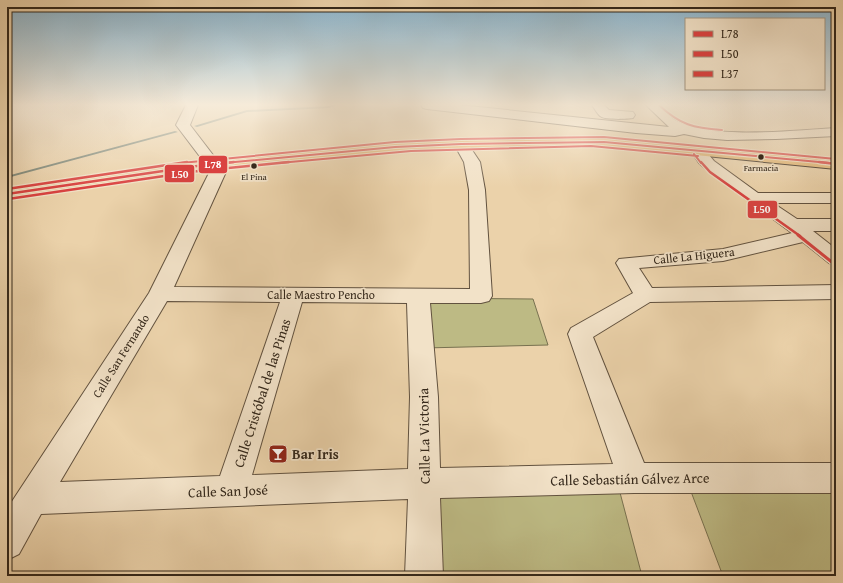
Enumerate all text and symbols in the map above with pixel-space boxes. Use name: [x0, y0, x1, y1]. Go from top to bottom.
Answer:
legend: [685, 18, 825, 90]
text: L78: [721, 25, 739, 42]
text: L50: [721, 45, 739, 62]
text: L37: [721, 65, 739, 82]
marker: Farmacia: [756, 152, 766, 162]
line badge: L78: [198, 155, 228, 174]
text: L78: [204, 156, 222, 172]
marker: El Pina: [249, 161, 259, 171]
place label: Farmacia: [744, 161, 779, 174]
line badge: L50: [164, 164, 195, 183]
text: L50: [171, 166, 189, 182]
place label: El Pina: [241, 170, 268, 183]
line badge: L50: [747, 200, 778, 219]
text: L50: [753, 201, 771, 217]
street label: Calle La Higuera: [653, 243, 736, 268]
street label: Calle Maestro Pencho: [267, 286, 375, 303]
street label: Calle San Fernando: [88, 311, 153, 401]
street label: Calle Cristóbal de las Pinas: [228, 316, 296, 470]
street label: Calle La Victoria: [413, 387, 435, 484]
bar icon: Bar Iris: [267, 443, 289, 465]
place label: Bar Iris: [292, 444, 339, 464]
street label: Calle Sebastián Gálvez Arce: [550, 468, 710, 490]
street label: Calle San José: [188, 480, 269, 502]

